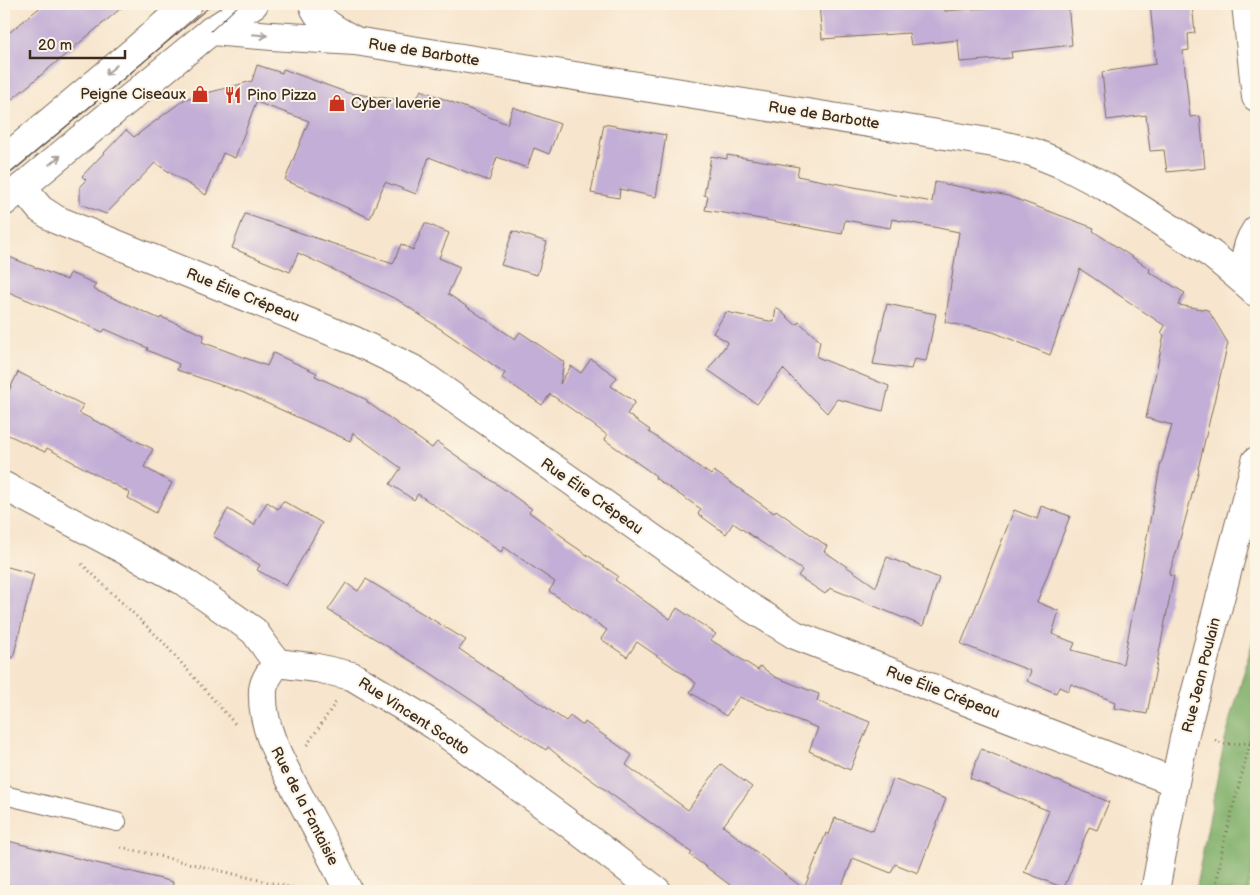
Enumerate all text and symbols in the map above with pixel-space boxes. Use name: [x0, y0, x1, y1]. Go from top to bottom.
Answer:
scale bar: [30, 28, 125, 60]
one-way arrow: [252, 30, 268, 40]
street label: Rue de Barbotte: [367, 34, 481, 71]
text: 20 m: [38, 36, 72, 55]
one-way arrow: [105, 64, 118, 76]
shop icon: Peigne Ciseaux: [190, 84, 210, 104]
place label: Peigne Ciseaux: [80, 85, 186, 104]
restaurant icon: Pino Pizza: [223, 85, 243, 105]
place label: Pino Pizza: [247, 86, 317, 105]
shop icon: Cyber laverie: [327, 93, 347, 113]
place label: Cyber laverie: [351, 94, 441, 113]
street label: Rue de Barbotte: [767, 97, 881, 134]
one-way arrow: [48, 155, 61, 166]
street label: Rue Élie Crépeau: [183, 264, 302, 327]
street label: Rue Élie Crépeau: [537, 454, 647, 539]
street label: Rue Jean Poulain: [1178, 616, 1225, 735]
street label: Rue Élie Crépeau: [883, 662, 1003, 723]
street label: Rue Vincent Scotto: [354, 673, 473, 760]
street label: Rue de la Fantaisie: [266, 744, 343, 869]

